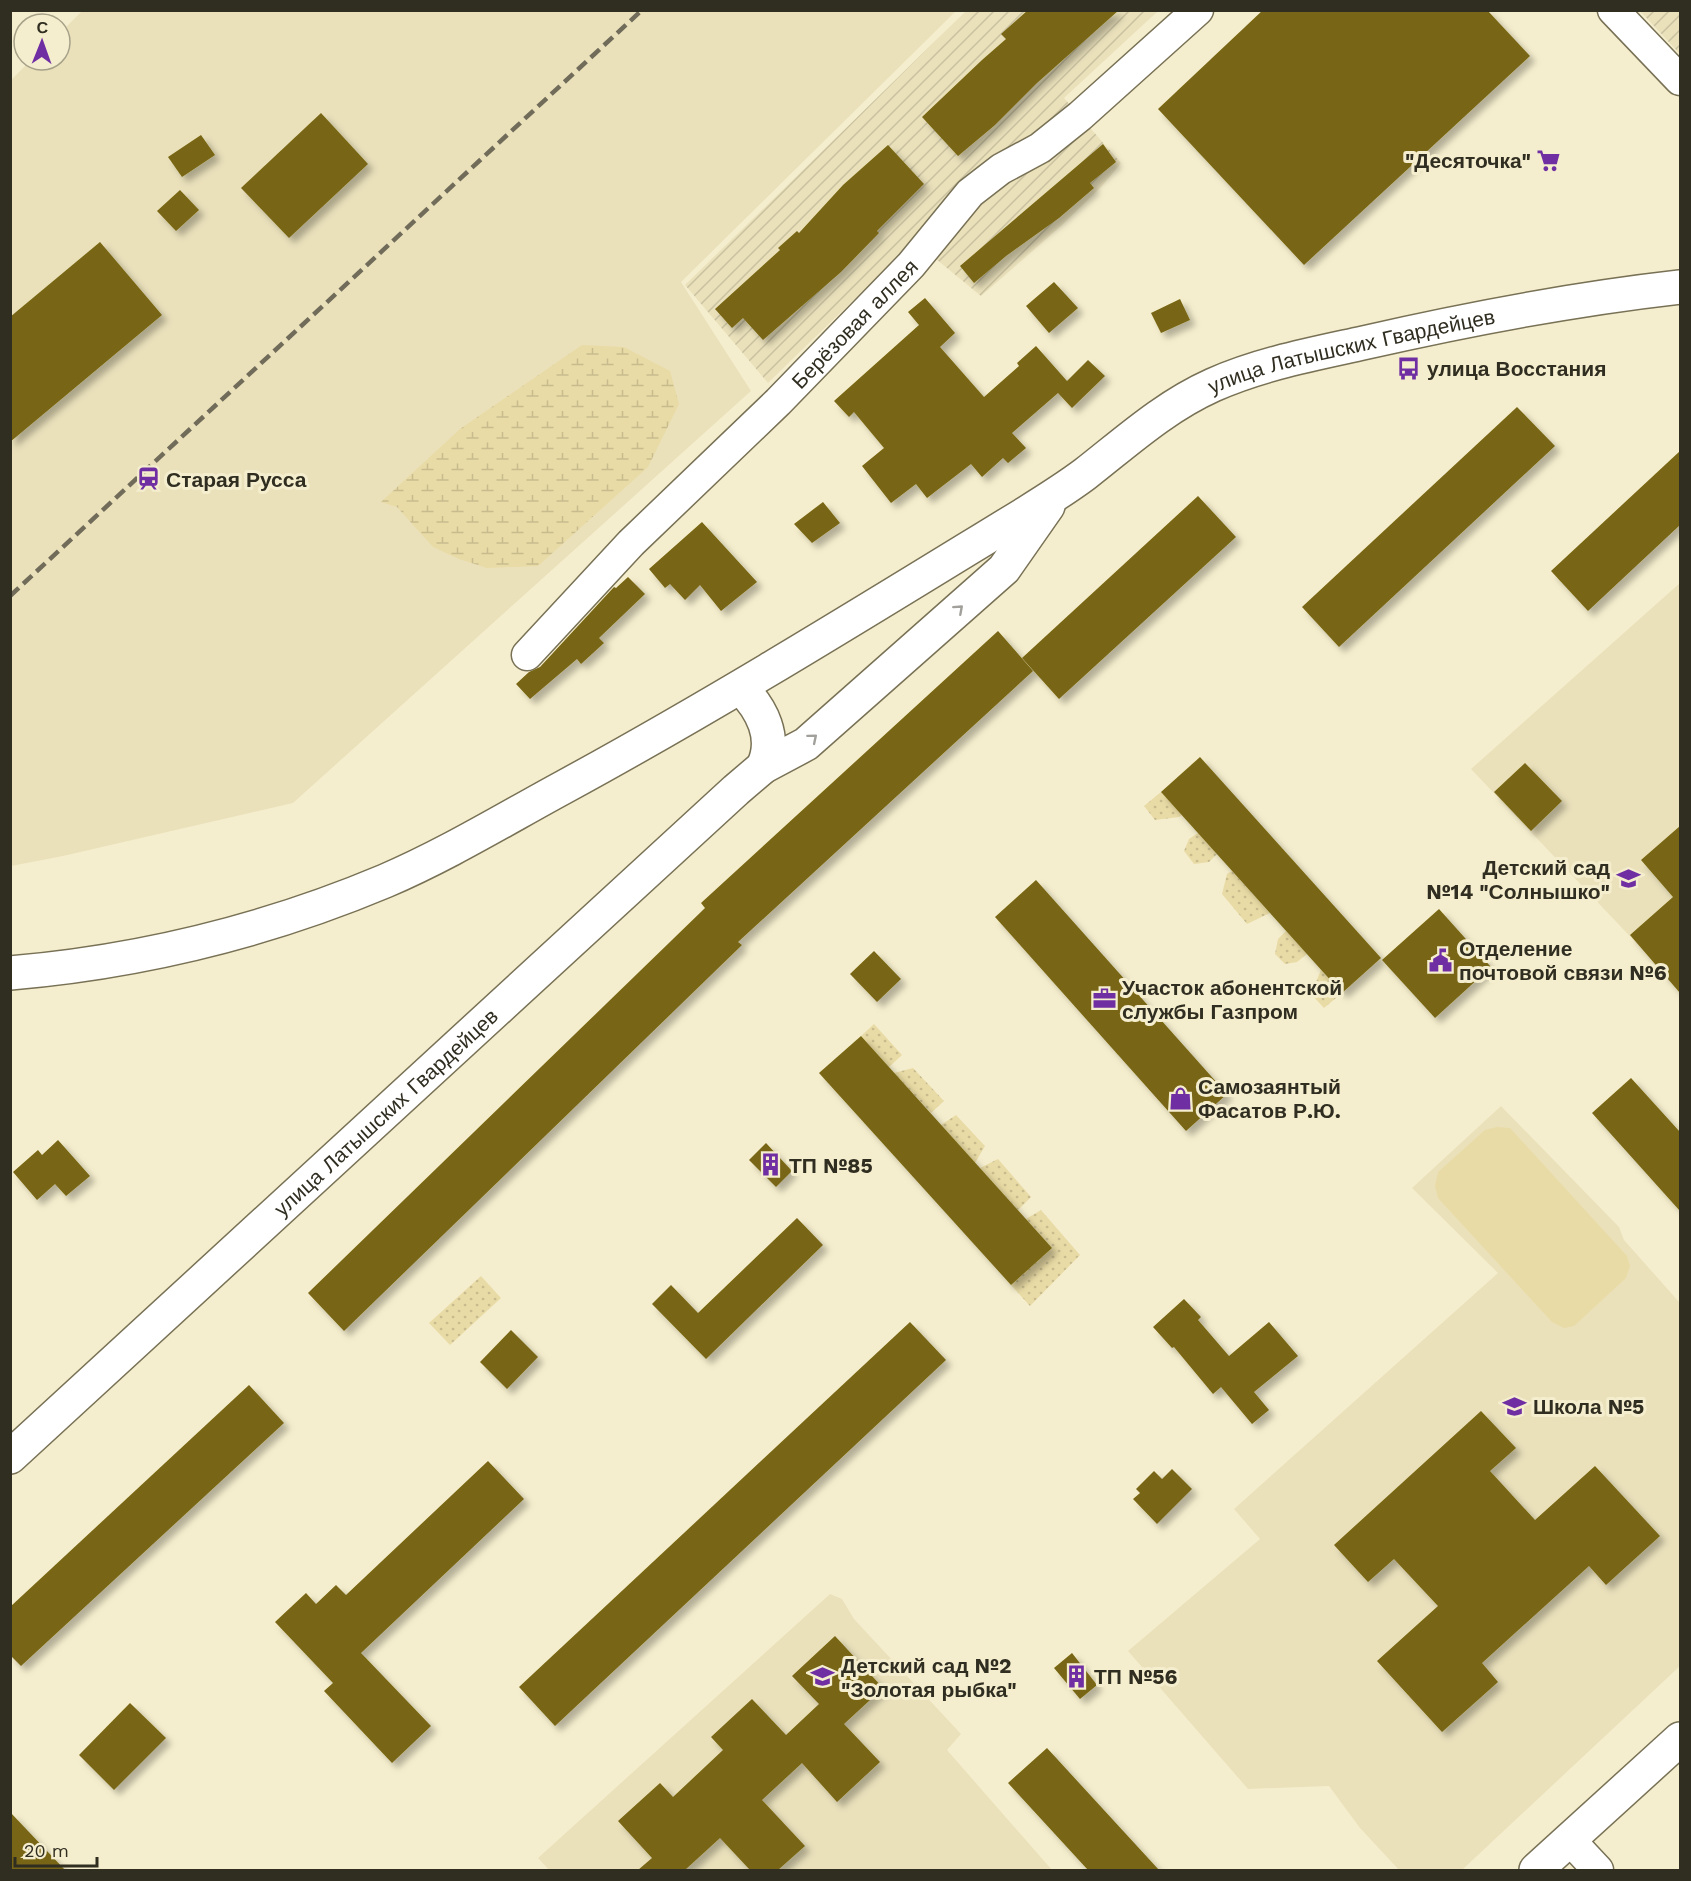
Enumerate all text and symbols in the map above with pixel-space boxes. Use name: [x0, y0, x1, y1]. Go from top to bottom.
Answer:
north arrow: [12, 12, 72, 72]
text: С: [36, 18, 49, 37]
supermarket icon: "Десяточка": [1536, 147, 1562, 173]
place label: "Десяточка": [1405, 148, 1531, 173]
street label: Берёзовая аллея: [786, 254, 923, 393]
street label: улица Латышских Гвардейцев: [1204, 303, 1497, 398]
bus stop icon: улица Восстания: [1396, 355, 1422, 381]
place label: улица Восстания: [1427, 356, 1606, 381]
station icon: Старая Русса: [135, 466, 161, 492]
place label: Старая Русса: [166, 467, 307, 492]
one-way arrow: [952, 605, 963, 616]
one-way arrow: [806, 734, 817, 745]
place label: Детский сад №14 "Солнышко": [1426, 855, 1610, 904]
school or university icon: Детский сад №14 "Солнышко": [1615, 866, 1641, 892]
place label: Отделение почтовой связи №6: [1459, 936, 1667, 985]
public building icon: Отделение почтовой связи №6: [1428, 947, 1454, 973]
place label: Участок абонентской службы Газпром: [1122, 975, 1342, 1024]
office icon: Участок абонентской службы Газпром: [1091, 986, 1117, 1012]
street label: улица Латышских Гвардейцев: [269, 1003, 503, 1221]
place label: Самозаянтый Фасатов Р.Ю.: [1198, 1074, 1341, 1123]
shop icon: Самозаянтый Фасатов Р.Ю.: [1167, 1085, 1193, 1111]
building icon: ТП №85: [758, 1152, 784, 1178]
place label: ТП №85: [789, 1153, 873, 1178]
school or university icon: Школа №5: [1502, 1393, 1528, 1419]
place label: Школа №5: [1533, 1394, 1644, 1419]
place label: Детский сад №2 "Золотая рыбка": [841, 1653, 1017, 1702]
building icon: ТП №56: [1063, 1663, 1089, 1689]
school or university icon: Детский сад №2 "Золотая рыбка": [810, 1664, 836, 1690]
place label: ТП №56: [1094, 1664, 1178, 1689]
scale bar: [15, 1830, 98, 1868]
text: 20 m: [24, 1840, 69, 1861]

